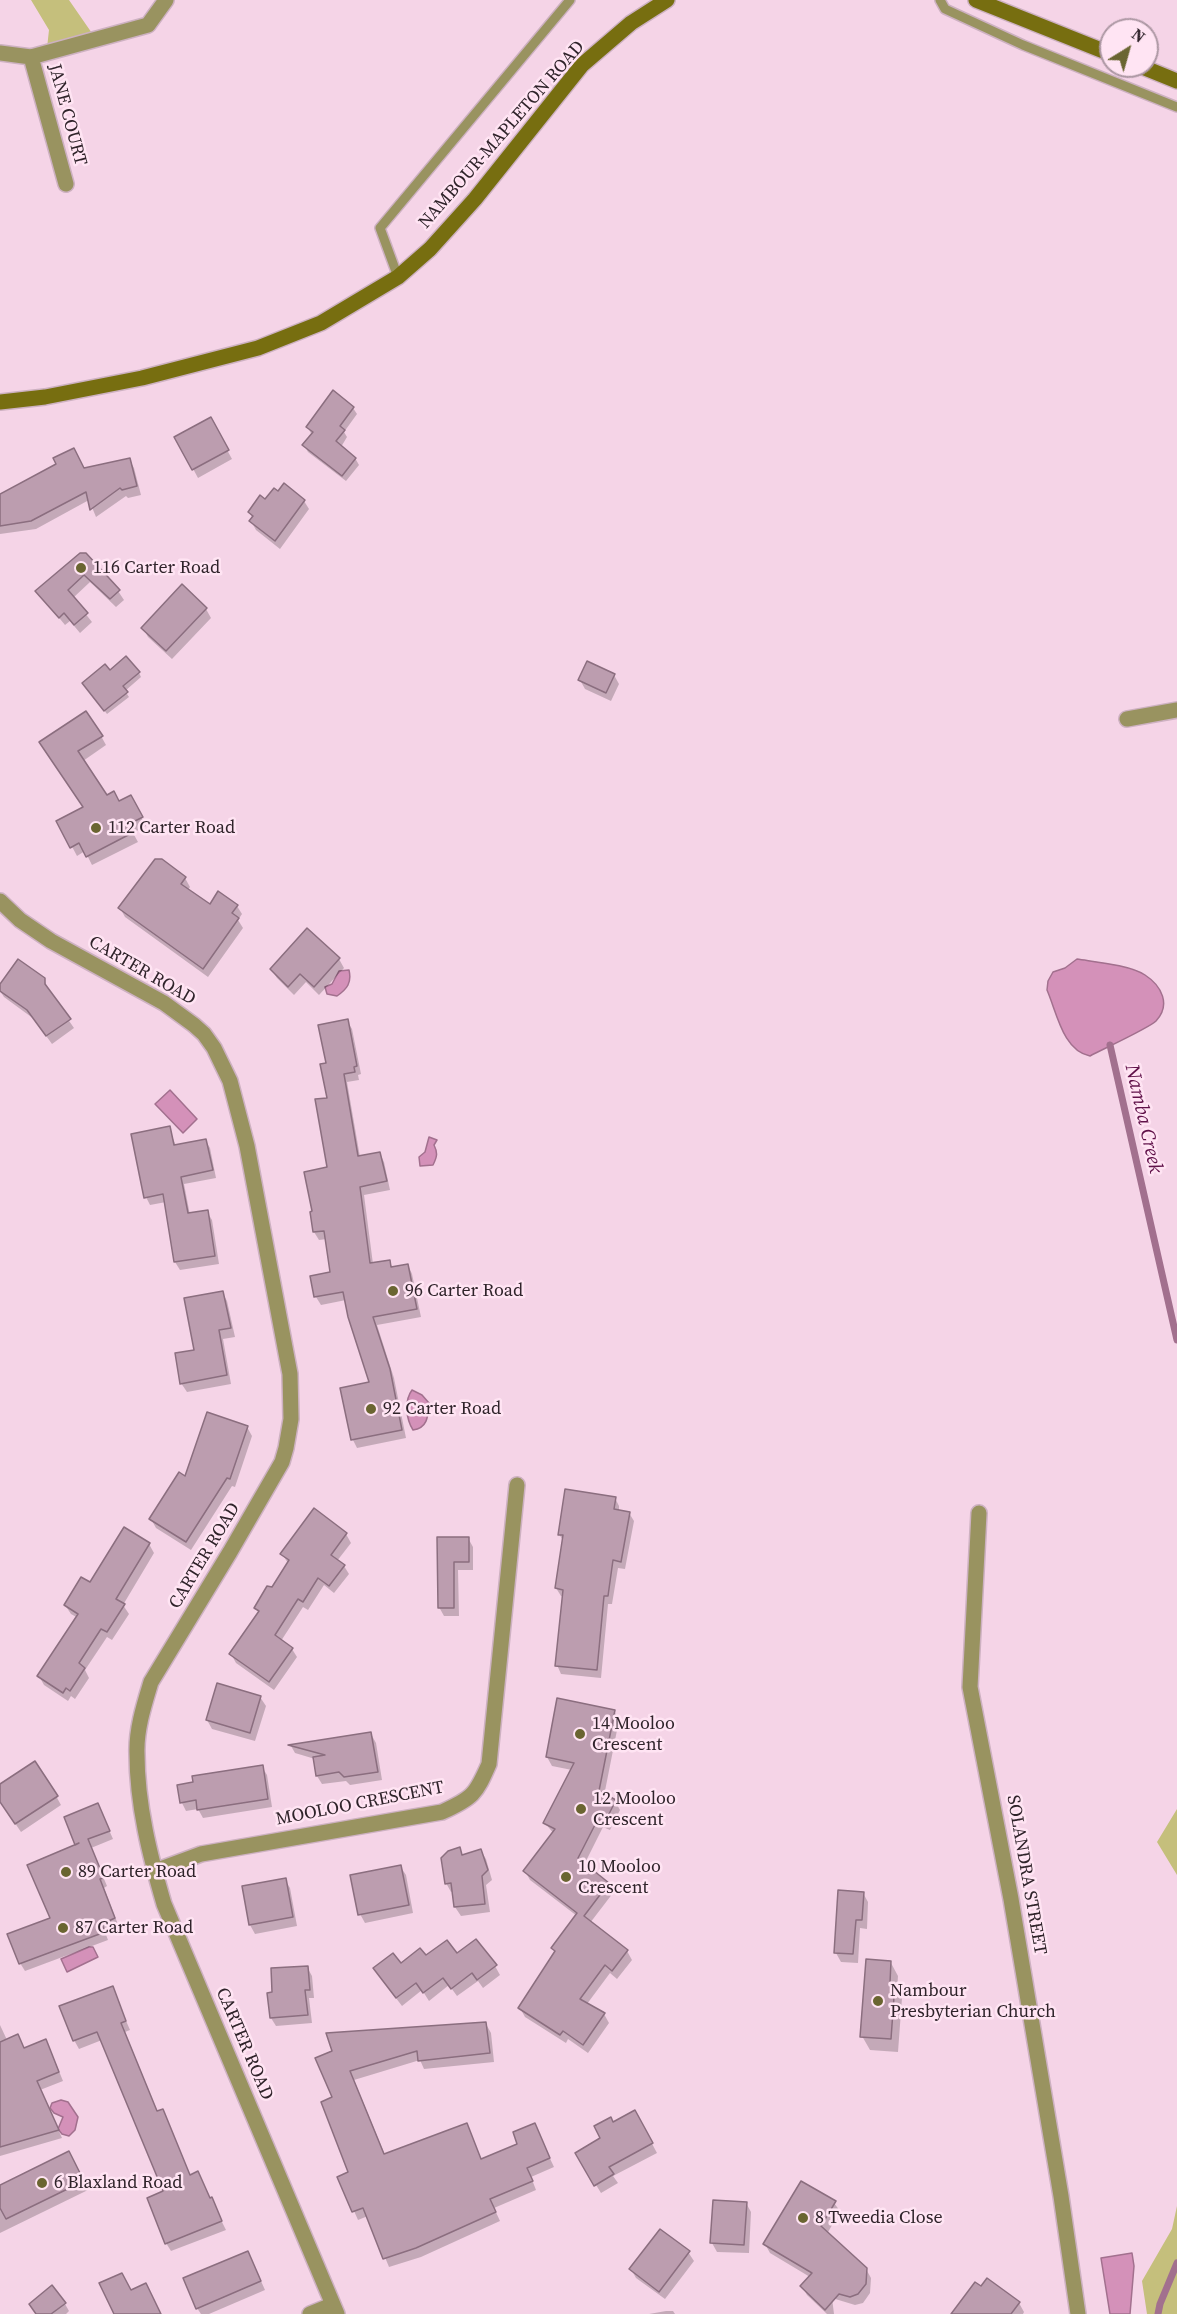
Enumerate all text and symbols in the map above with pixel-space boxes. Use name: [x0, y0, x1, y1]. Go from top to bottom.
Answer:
north arrow: [1099, 18, 1159, 78]
text: N: [1127, 23, 1150, 48]
street label: NAMBOUR-MAPLETON ROAD: [415, 37, 589, 233]
street label: JANE COURT: [43, 62, 91, 168]
place label: 116 Carter Road: [93, 557, 220, 579]
marker: 116 Carter Road: [74, 561, 88, 575]
place label: 112 Carter Road: [108, 817, 235, 839]
marker: 112 Carter Road: [89, 821, 103, 835]
street label: CARTER ROAD: [85, 932, 199, 1010]
water label: Namba Creek: [1119, 1062, 1167, 1176]
place label: 96 Carter Road: [405, 1280, 523, 1302]
marker: 96 Carter Road: [386, 1284, 400, 1298]
place label: 92 Carter Road: [383, 1398, 501, 1420]
marker: 92 Carter Road: [364, 1402, 378, 1416]
street label: CARTER ROAD: [165, 1499, 245, 1613]
place label: 14 Mooloo Crescent: [592, 1713, 675, 1756]
marker: 14 Mooloo Crescent: [573, 1727, 587, 1741]
street label: MOOLOO CRESCENT: [274, 1777, 446, 1831]
place label: 12 Mooloo Crescent: [593, 1788, 676, 1830]
street label: SOLANDRA STREET: [1001, 1794, 1051, 1956]
marker: 12 Mooloo Crescent: [574, 1802, 588, 1816]
place label: 10 Mooloo Crescent: [578, 1856, 661, 1898]
place label: 89 Carter Road: [78, 1861, 196, 1883]
marker: 89 Carter Road: [59, 1865, 73, 1879]
marker: 10 Mooloo Crescent: [559, 1870, 573, 1884]
place label: 87 Carter Road: [75, 1917, 193, 1939]
marker: 87 Carter Road: [56, 1921, 70, 1935]
place label: Nambour Presbyterian Church: [890, 1980, 1056, 2022]
street label: CARTER ROAD: [211, 1985, 277, 2103]
marker: Nambour Presbyterian Church: [871, 1994, 885, 2008]
place label: 6 Blaxland Road: [54, 2172, 183, 2194]
marker: 6 Blaxland Road: [35, 2176, 49, 2190]
place label: 8 Tweedia Close: [815, 2207, 943, 2229]
marker: 8 Tweedia Close: [796, 2211, 810, 2225]

